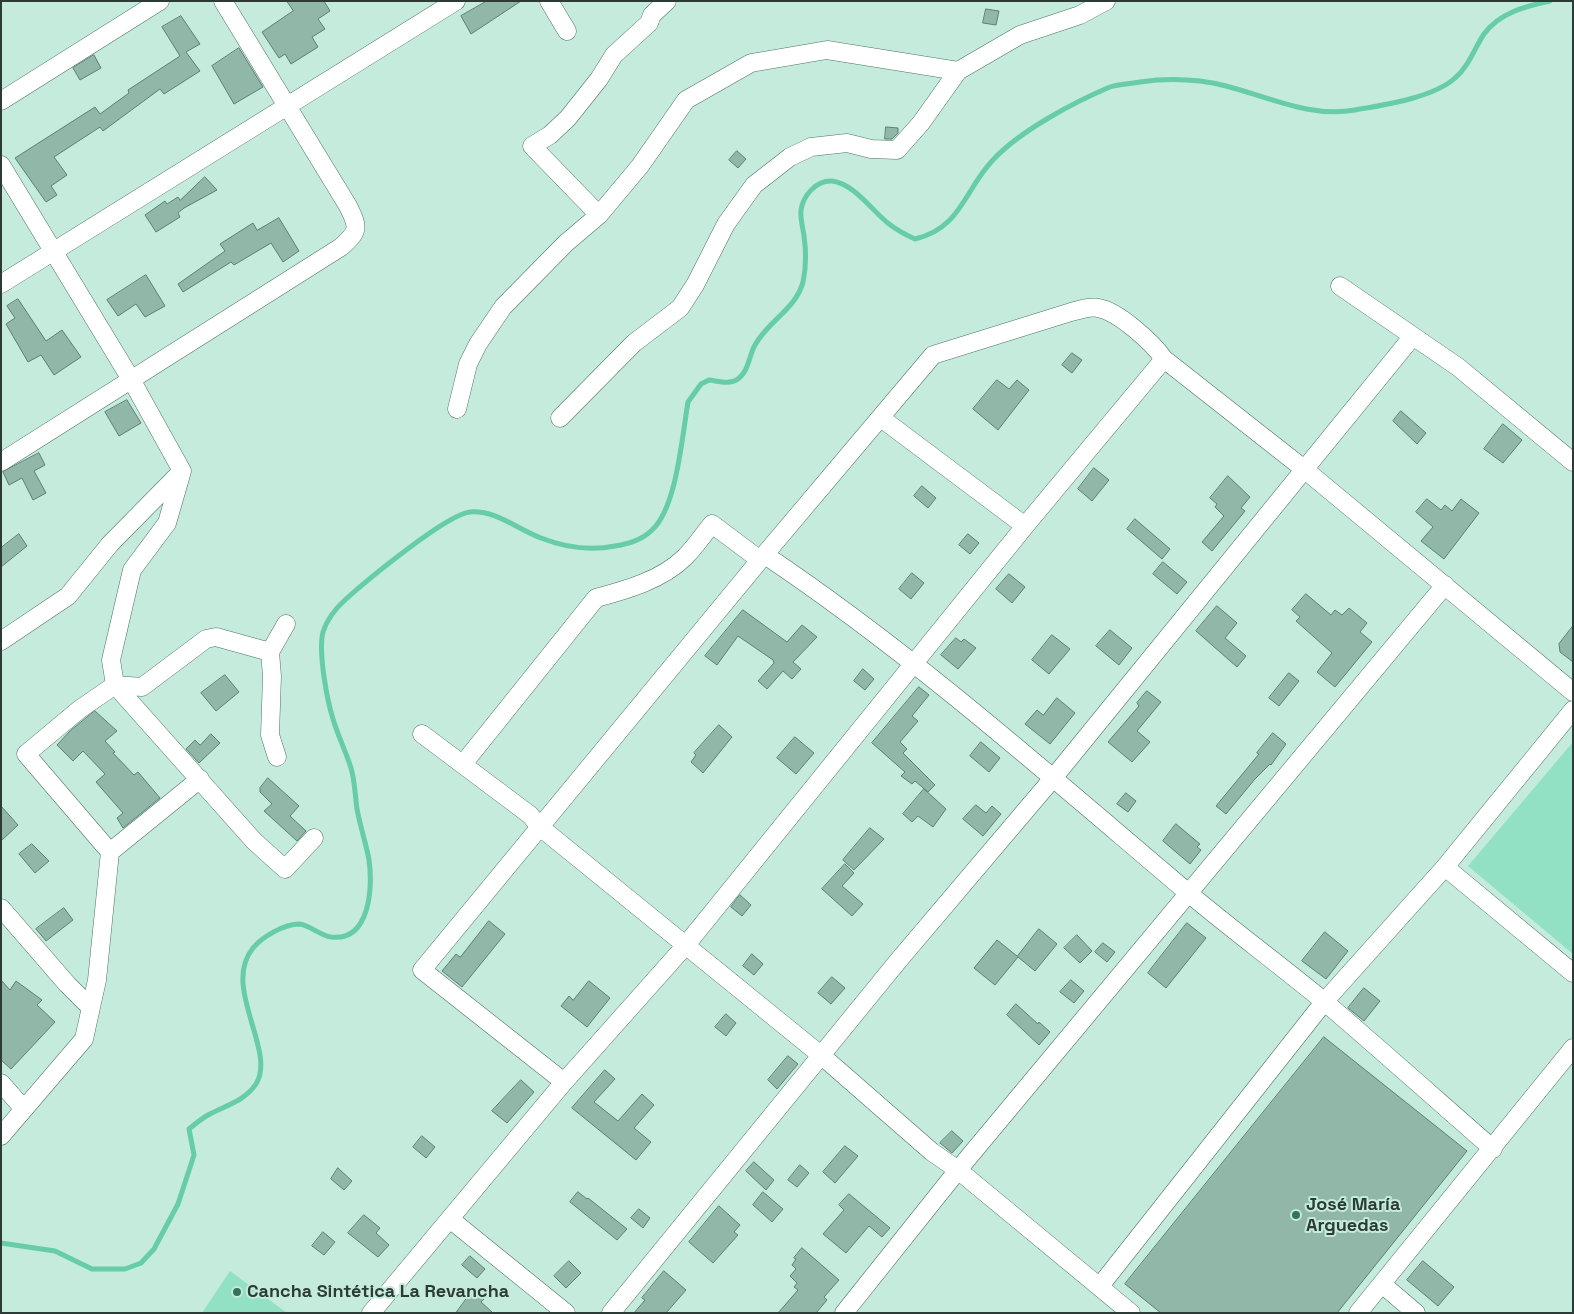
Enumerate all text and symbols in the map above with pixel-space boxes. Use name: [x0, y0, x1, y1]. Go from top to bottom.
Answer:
place label: José María Arguedas: [1306, 1194, 1400, 1236]
marker: José María Arguedas: [1290, 1209, 1302, 1221]
place label: Cancha Sintética La Revancha: [247, 1281, 509, 1303]
marker: Cancha Sintética La Revancha: [231, 1286, 243, 1298]

